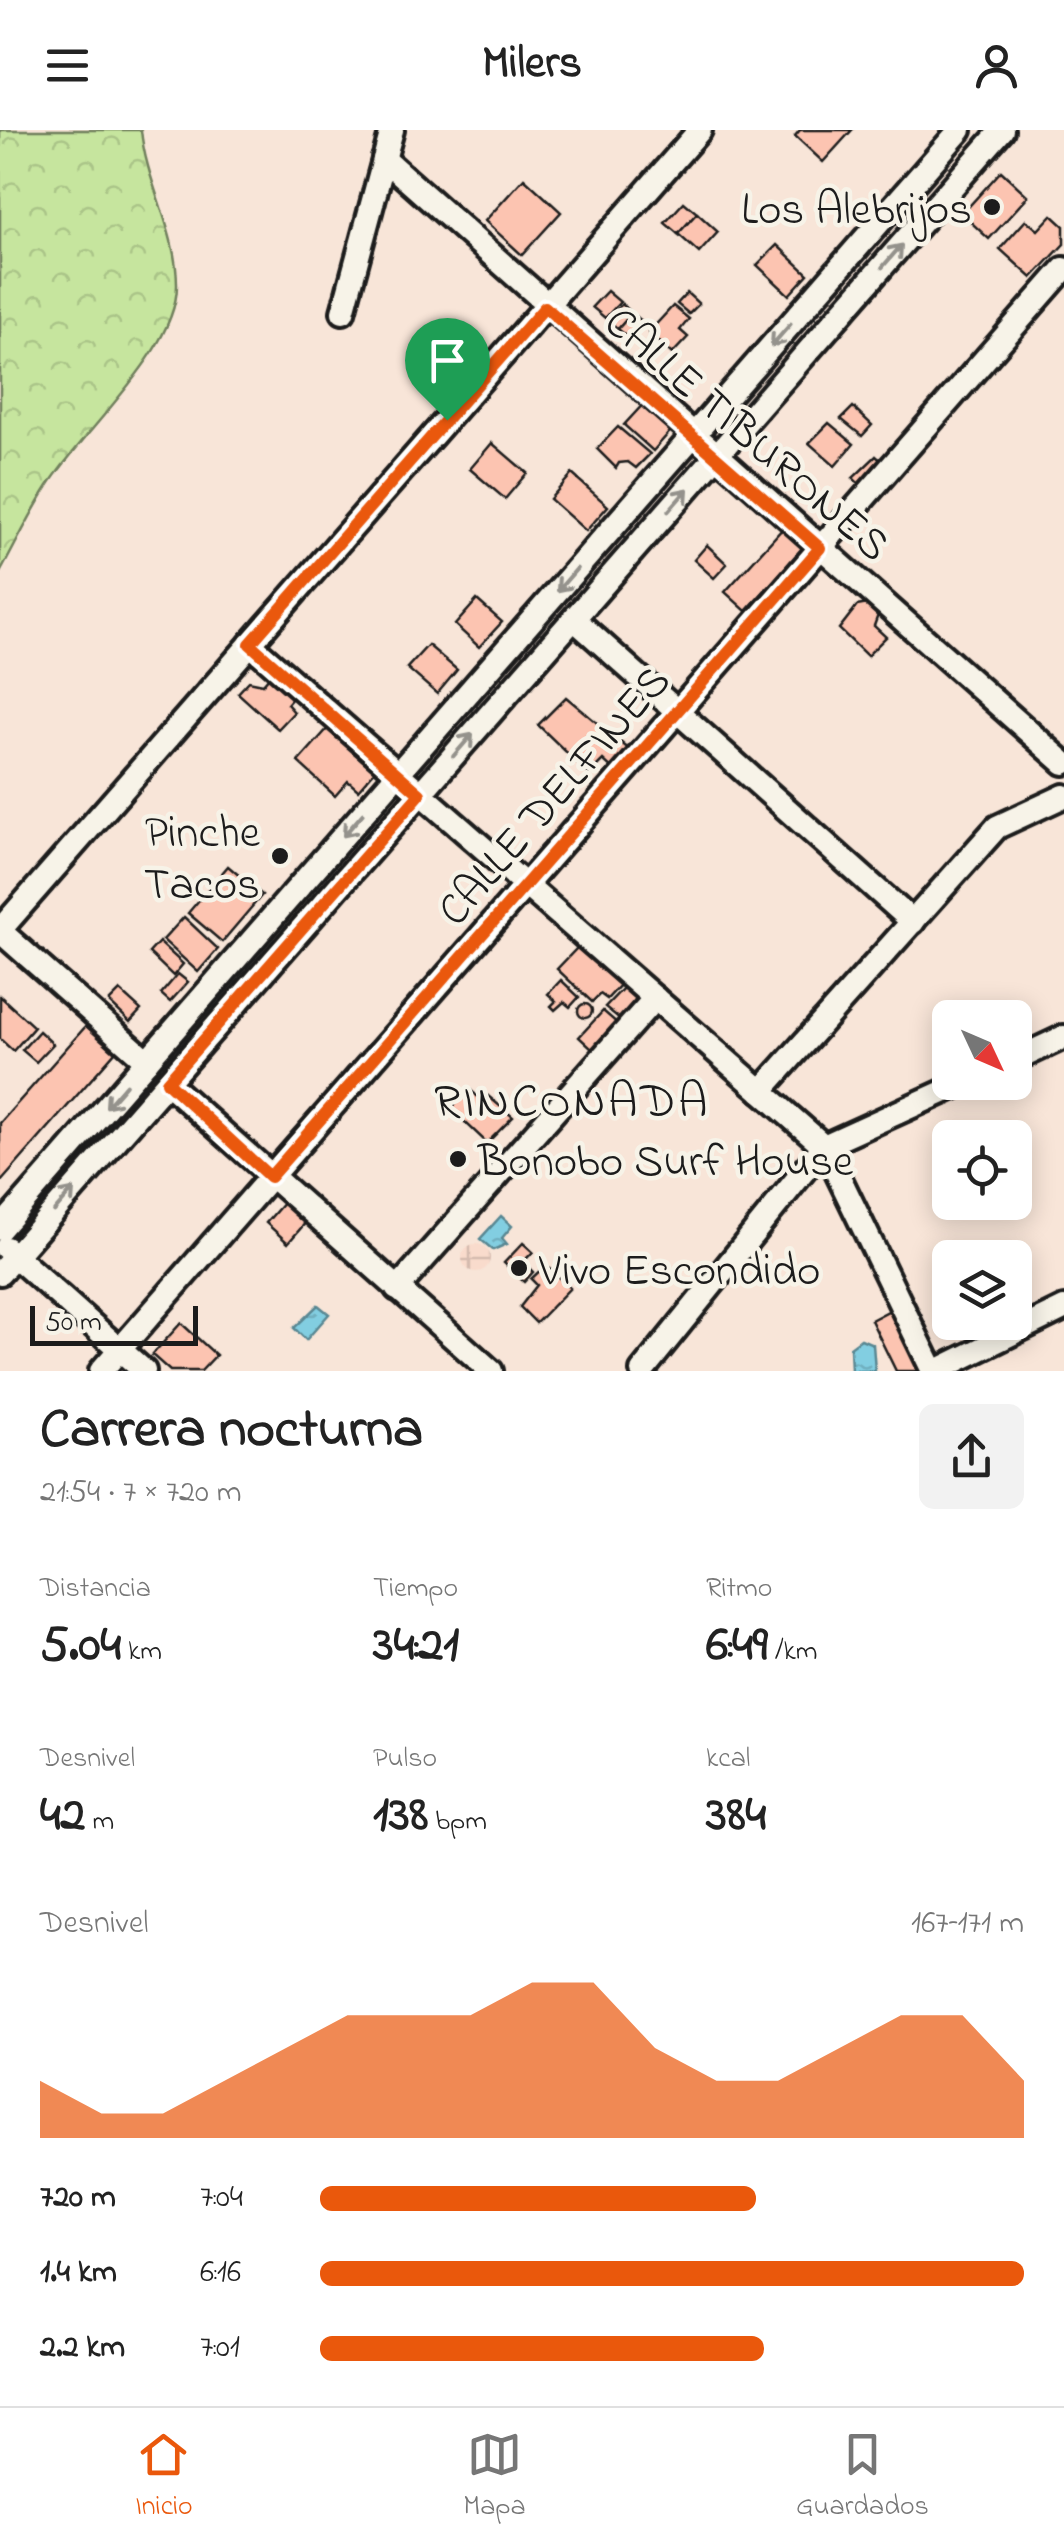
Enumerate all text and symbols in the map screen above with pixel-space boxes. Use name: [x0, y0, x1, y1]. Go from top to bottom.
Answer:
text: Milers: [482, 32, 582, 98]
icon: menu: [40, 38, 95, 93]
icon: person: [969, 38, 1024, 93]
place label: Los Alebrijos: [741, 179, 972, 245]
marker: Los Alebrijos: [981, 196, 1003, 218]
one-way arrow: [880, 244, 903, 269]
street label: CALLE TIBURONES: [588, 293, 904, 579]
pin: [405, 318, 490, 421]
one-way arrow: [770, 322, 792, 348]
icon: arrive: [420, 333, 475, 388]
one-way arrow: [666, 488, 688, 514]
one-way arrow: [555, 567, 578, 592]
street label: CALLE DELFINES: [423, 652, 688, 943]
one-way arrow: [452, 733, 475, 758]
place label: Pinche Tacos: [144, 802, 261, 920]
one-way arrow: [342, 812, 365, 837]
marker: Pinche Tacos: [269, 845, 291, 867]
north arrow: [932, 1000, 1032, 1100]
map controls: [932, 1000, 1032, 1340]
district label: RINCONADA: [434, 1069, 710, 1139]
one-way arrow: [105, 1083, 128, 1108]
button: locate: [932, 1120, 1032, 1220]
place label: Bonobo Surf House: [477, 1131, 854, 1197]
marker: Bonobo Surf House: [447, 1148, 469, 1170]
one-way arrow: [53, 1187, 75, 1213]
place label: Vivo Escondido: [538, 1240, 820, 1306]
button: layers: [932, 1240, 1032, 1340]
marker: Vivo Escondido: [508, 1257, 530, 1279]
scale bar: [30, 1301, 198, 1346]
text: 50 m: [45, 1303, 102, 1344]
text: Carrera nocturna: [40, 1392, 423, 1472]
button: share: [919, 1404, 1024, 1509]
text: 21:54 · 7 × 720 m: [40, 1470, 242, 1517]
text: Distancia: [40, 1569, 151, 1610]
text: Tiempo: [373, 1569, 458, 1610]
text: Ritmo: [706, 1569, 772, 1610]
text: 5.04: [40, 1610, 121, 1683]
text: 34:21: [373, 1610, 459, 1683]
text: 6:49: [706, 1610, 768, 1683]
text: km: [121, 1632, 162, 1673]
text: /km: [768, 1632, 818, 1673]
text: Desnivel: [40, 1739, 135, 1780]
text: Pulso: [373, 1739, 437, 1780]
text: kcal: [706, 1739, 751, 1780]
text: 42: [40, 1780, 85, 1853]
text: 138: [373, 1780, 428, 1853]
text: 384: [706, 1780, 766, 1853]
text: m: [85, 1802, 114, 1843]
text: bpm: [428, 1802, 487, 1843]
text: Desnivel: [40, 1901, 149, 1948]
text: 167–171 m: [911, 1901, 1024, 1948]
text: 720 m: [40, 2175, 116, 2222]
text: 7:04: [200, 2175, 243, 2222]
text: 1.4 km: [40, 2250, 117, 2297]
text: 6:16: [200, 2250, 241, 2297]
text: 2.2 km: [40, 2325, 125, 2372]
text: 7:01: [200, 2325, 240, 2372]
tab: Inicio: [135, 2427, 193, 2528]
tab: Mapa: [463, 2427, 526, 2528]
tab: Guardados: [796, 2427, 929, 2528]

